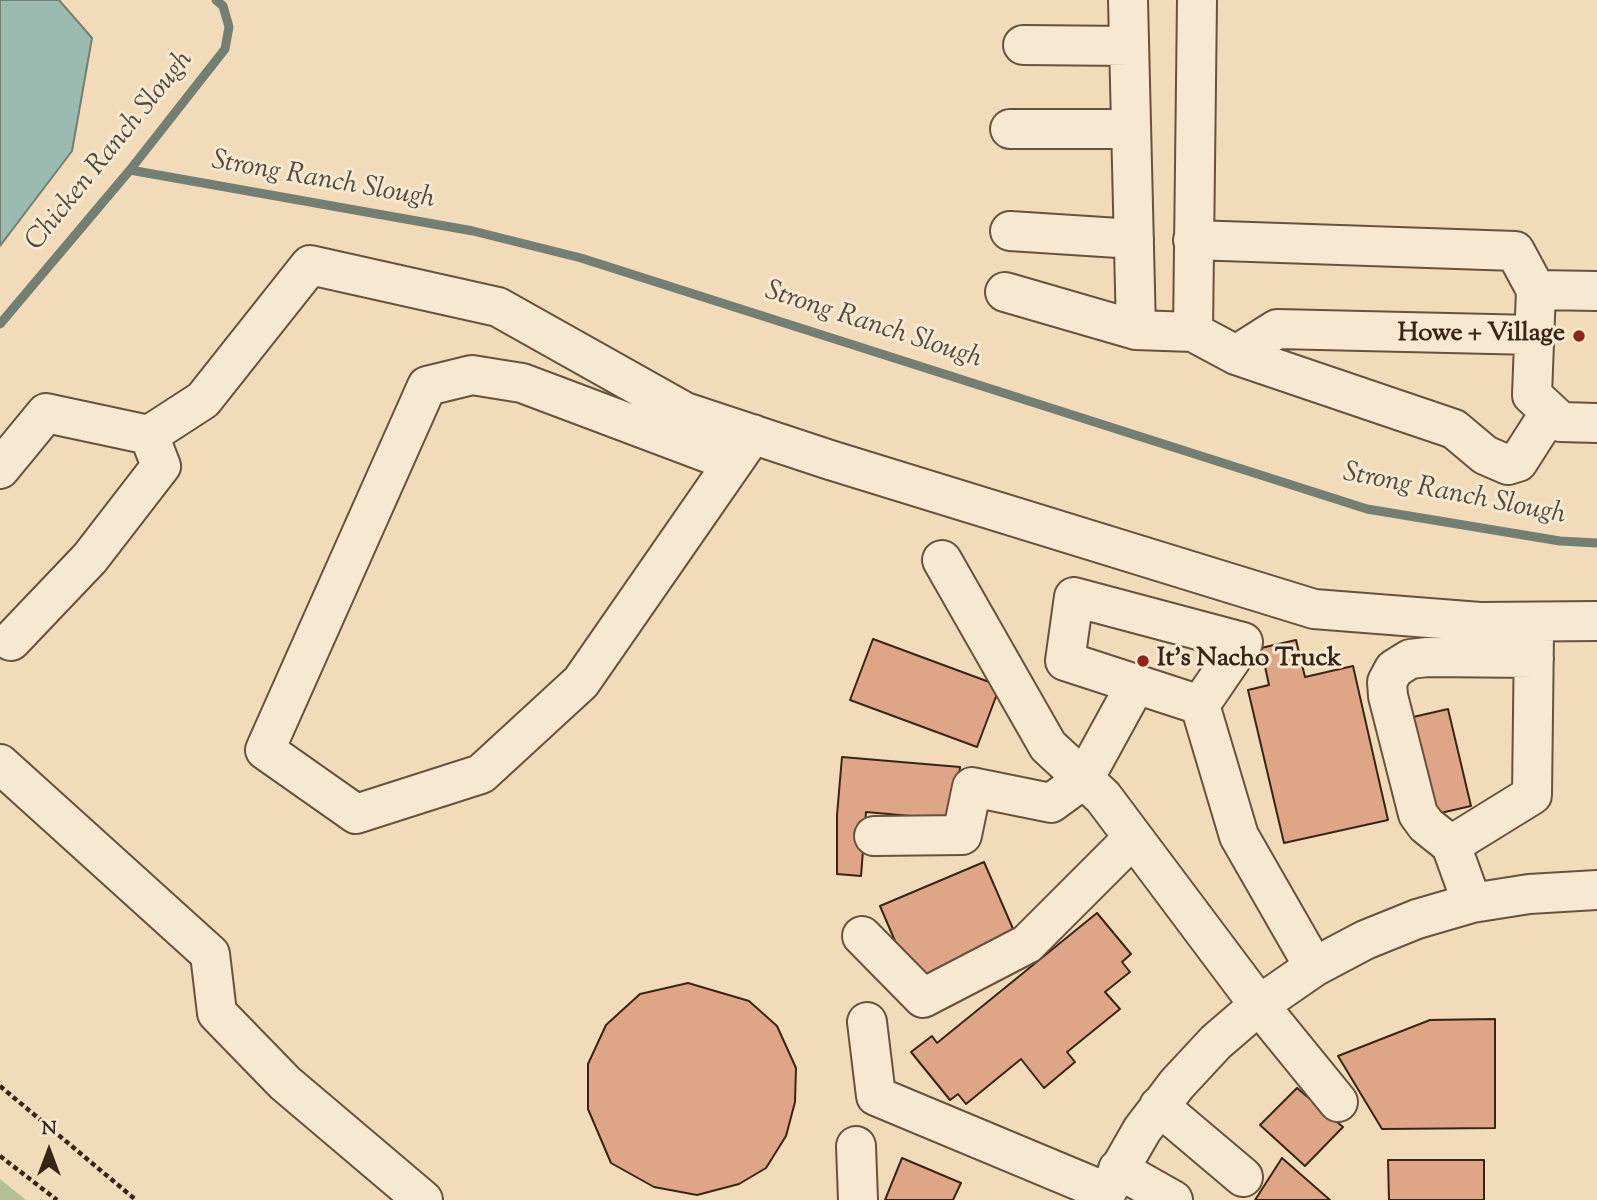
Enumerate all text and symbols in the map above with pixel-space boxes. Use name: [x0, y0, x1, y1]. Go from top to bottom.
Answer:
water label: Chicken Ranch Slough: [20, 45, 202, 259]
water label: Strong Ranch Slough: [209, 146, 437, 218]
water label: Strong Ranch Slough: [760, 276, 986, 378]
place label: Howe + Village: [1398, 320, 1565, 352]
marker: Howe + Village: [1571, 328, 1587, 344]
water label: Strong Ranch Slough: [1340, 458, 1568, 534]
place label: It's Nacho Truck: [1157, 645, 1341, 677]
marker: It's Nacho Truck: [1135, 653, 1151, 669]
north arrow: [14, 1116, 84, 1186]
text: N: [41, 1116, 57, 1143]

